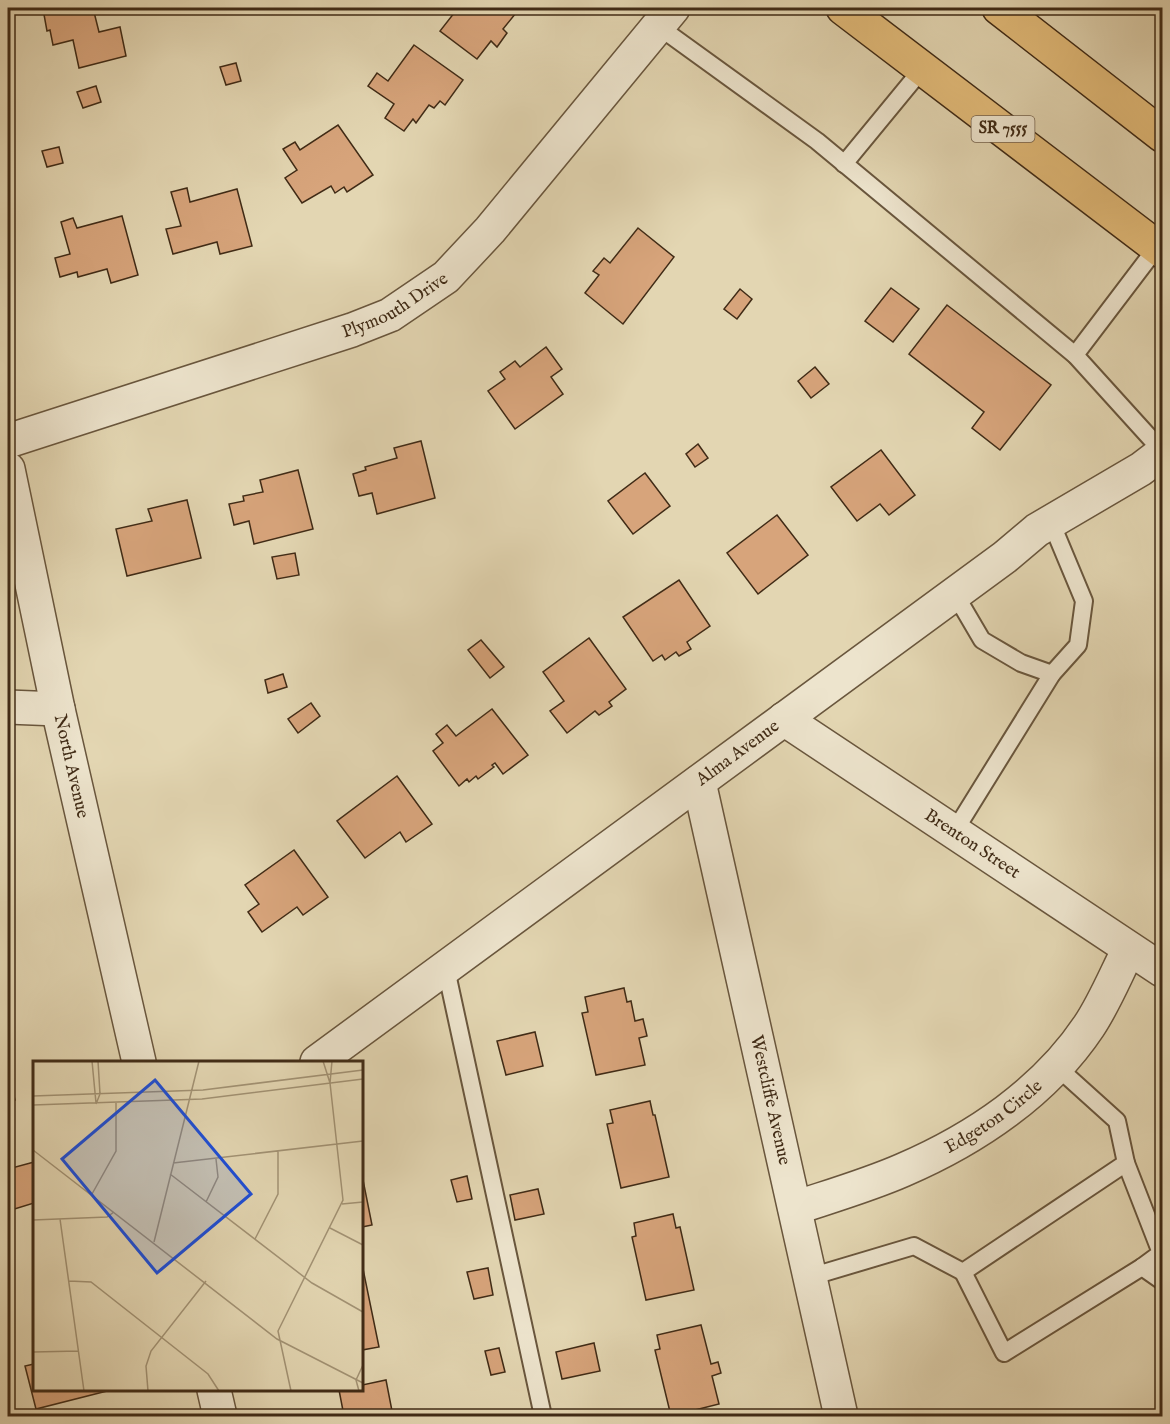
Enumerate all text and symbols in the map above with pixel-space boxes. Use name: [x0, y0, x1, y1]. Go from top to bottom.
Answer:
road number: SR 7555: [972, 116, 1034, 142]
street label: Plymouth Drive: [339, 267, 453, 344]
street label: North Avenue: [48, 712, 94, 821]
street label: Alma Avenue: [691, 715, 784, 792]
street label: Brenton Street: [920, 804, 1025, 884]
street label: Westcliffe Avenue: [745, 1033, 796, 1167]
inset map: [33, 1061, 363, 1391]
street label: Edgeton Circle: [941, 1075, 1048, 1159]

